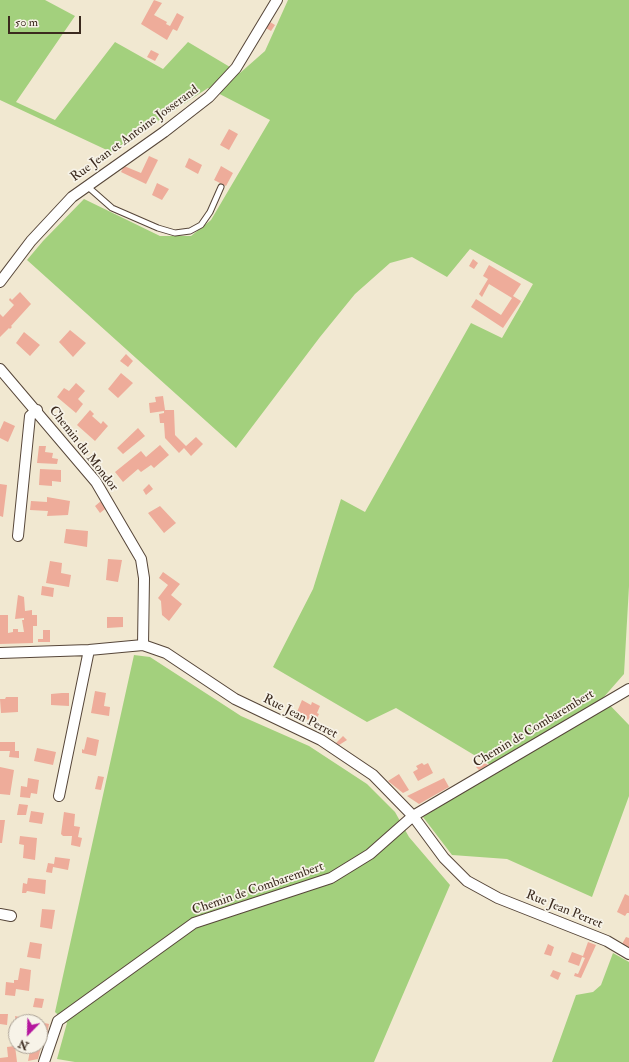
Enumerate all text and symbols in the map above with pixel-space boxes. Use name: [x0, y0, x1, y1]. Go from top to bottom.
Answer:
scale bar: [10, 8, 83, 34]
text: 50 m: [15, 15, 38, 30]
street label: Rue Jean et Antoine Josserand: [68, 82, 202, 186]
street label: Chemin du Mondor: [45, 403, 121, 495]
street label: Chemin de Combarembert: [471, 687, 597, 771]
street label: Rue Jean Perret: [260, 692, 340, 742]
street label: Chemin de Combarembert: [190, 859, 326, 919]
street label: Rue Jean Perret: [523, 888, 605, 932]
north arrow: [8, 1014, 48, 1054]
text: N: [16, 1037, 31, 1052]

